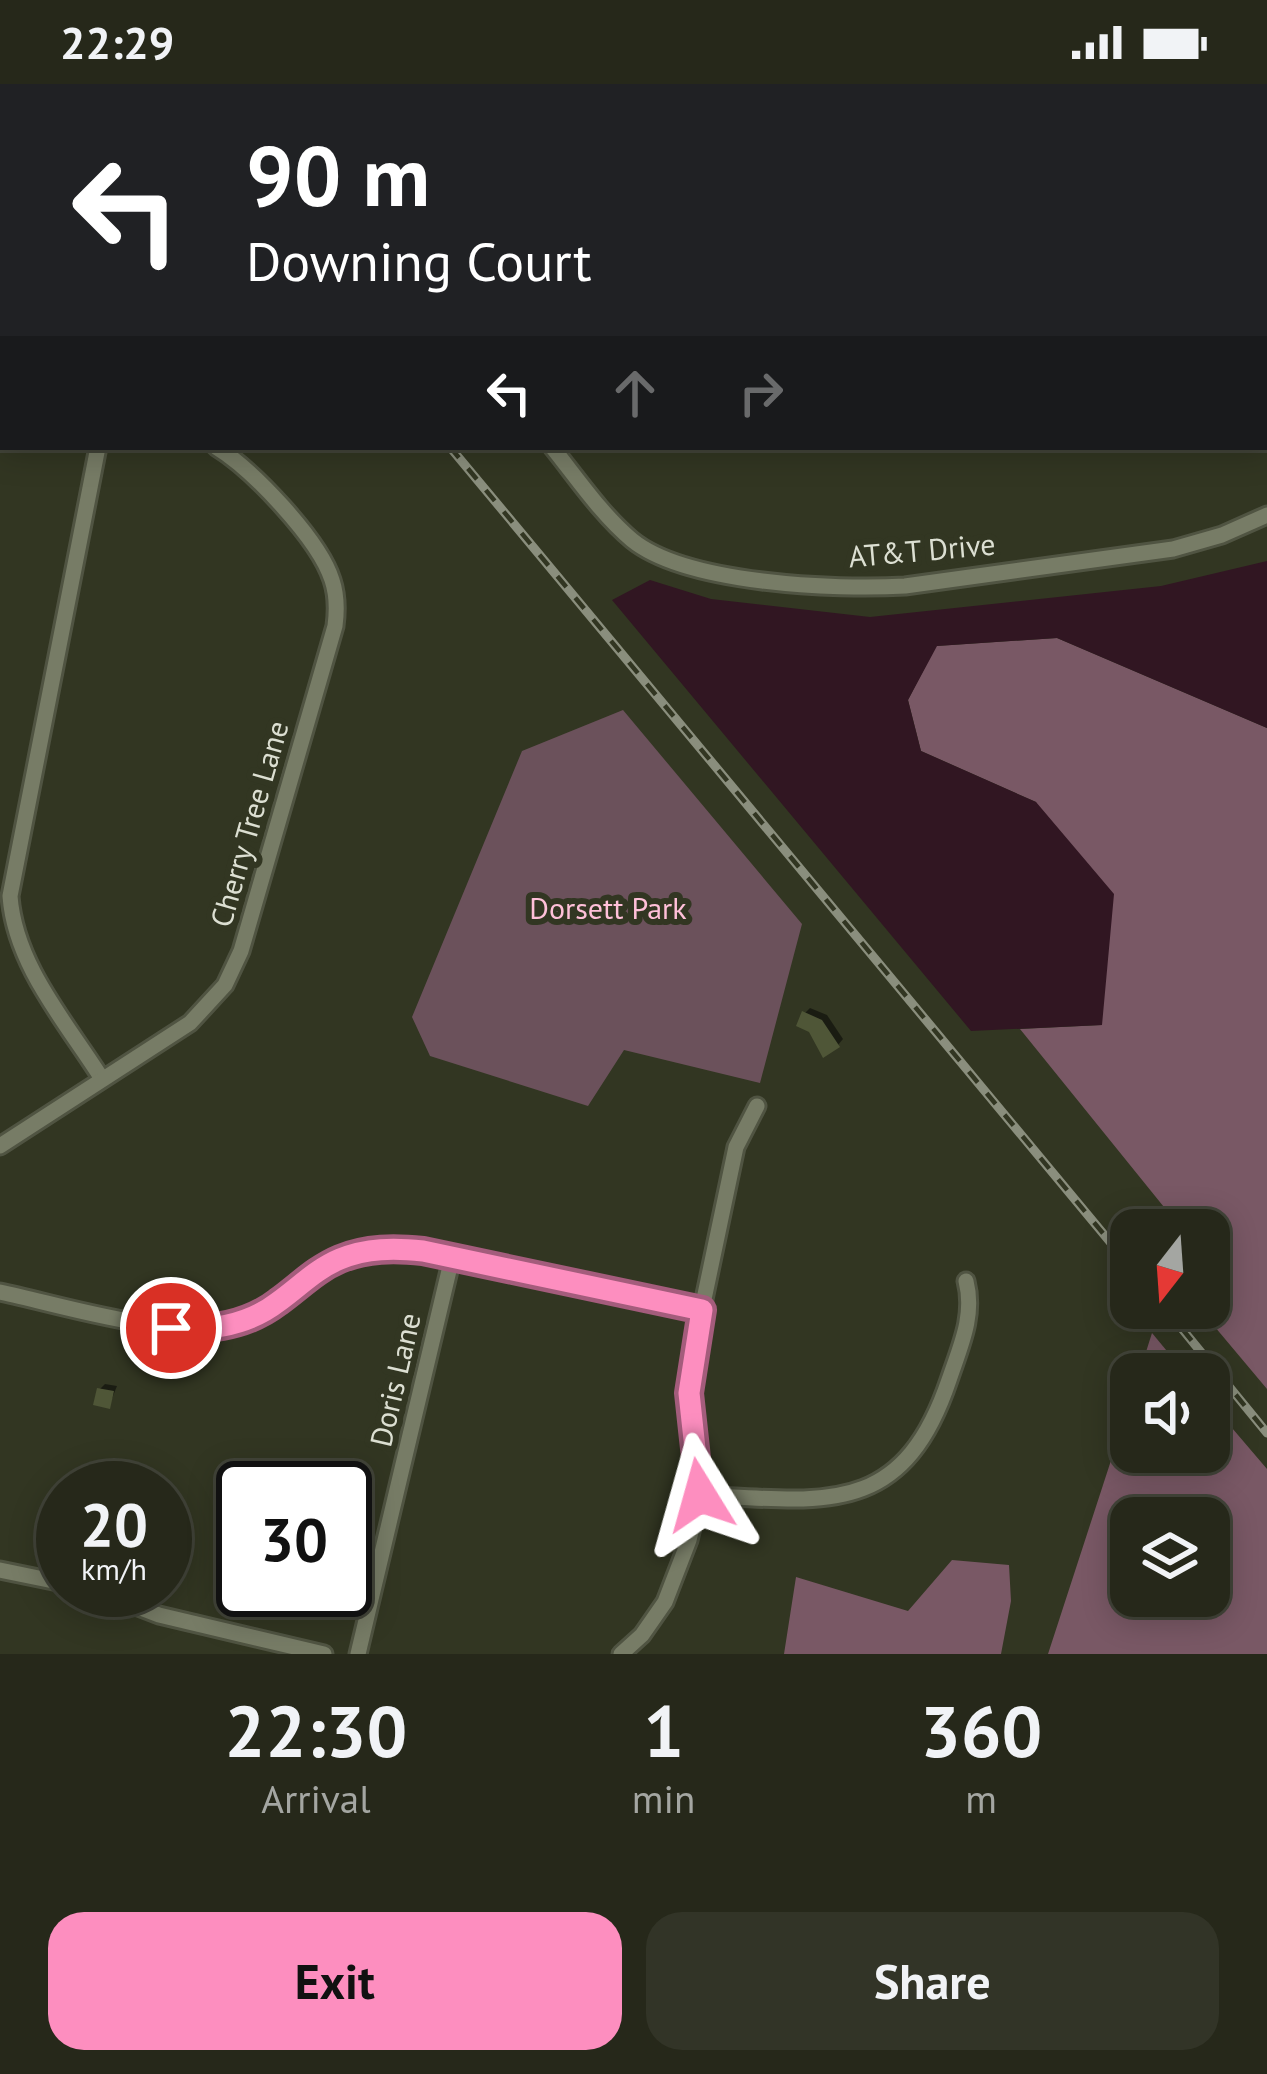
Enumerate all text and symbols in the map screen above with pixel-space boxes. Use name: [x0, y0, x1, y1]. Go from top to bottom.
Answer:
text: 22:29: [60, 13, 174, 71]
text: 90 m: [246, 120, 430, 229]
icon: left: [48, 132, 204, 288]
text: Downing Court: [246, 226, 592, 296]
icon: left: [476, 360, 542, 426]
icon: ahead: [602, 360, 668, 426]
icon: right: [728, 360, 794, 426]
street label: AT&T Drive: [847, 524, 997, 575]
street label: Cherry Tree Lane: [201, 716, 297, 931]
park label: Dorsett Park: [529, 888, 687, 927]
north arrow: [1110, 1209, 1230, 1329]
map controls: [1110, 1209, 1230, 1617]
pin: [120, 1277, 222, 1379]
icon: arrive: [138, 1295, 204, 1361]
street label: Doris Lane: [360, 1309, 429, 1450]
button: sound: [1110, 1353, 1230, 1473]
position arrow: [637, 1432, 763, 1558]
speed limit sign: 30: [216, 1461, 372, 1617]
text: 20: [80, 1485, 148, 1563]
button: layers: [1110, 1497, 1230, 1617]
text: km/h: [81, 1549, 147, 1588]
text: 22:30: [225, 1684, 407, 1777]
text: 1: [643, 1684, 684, 1777]
text: 360: [920, 1684, 1042, 1777]
text: Arrival: [261, 1773, 371, 1824]
text: min: [632, 1773, 695, 1824]
text: m: [965, 1773, 997, 1824]
button: Exit: [48, 1912, 622, 2050]
button: Share: [646, 1912, 1219, 2050]

